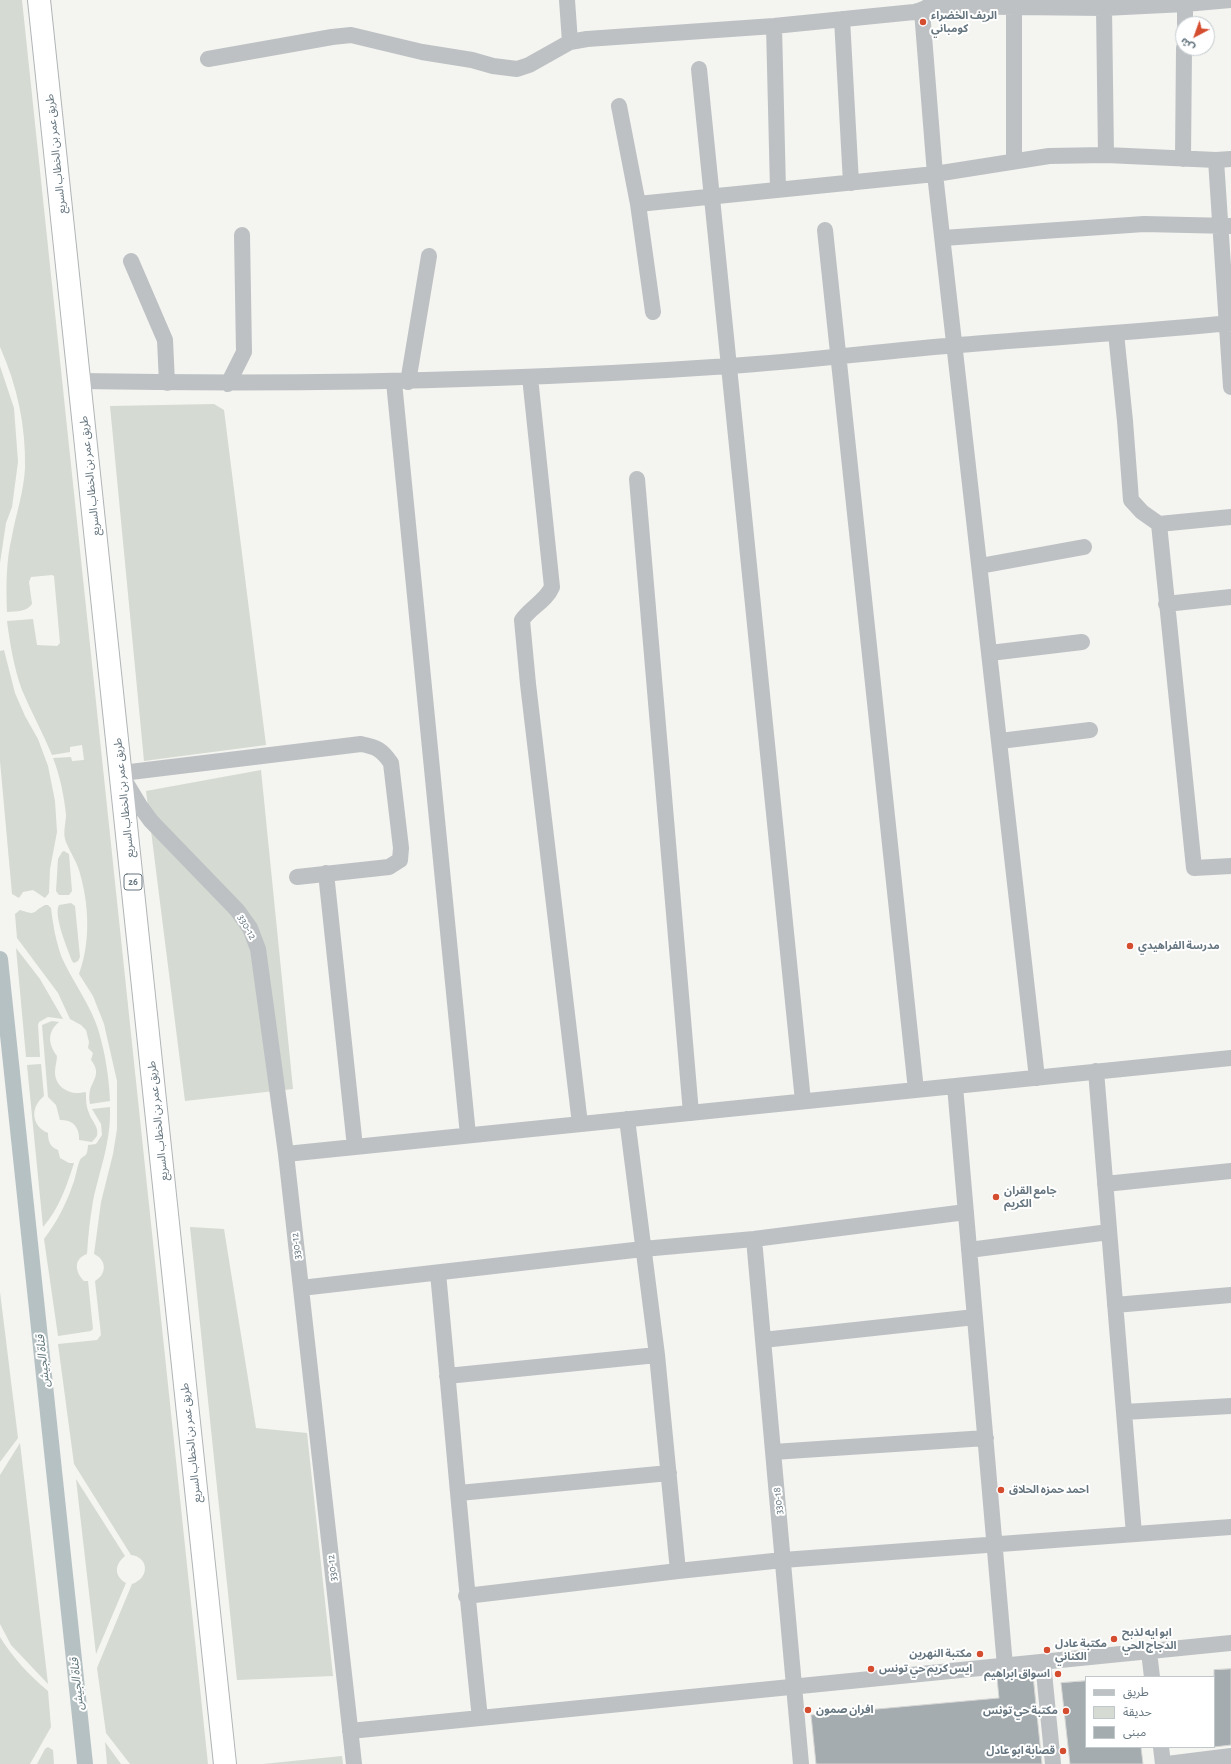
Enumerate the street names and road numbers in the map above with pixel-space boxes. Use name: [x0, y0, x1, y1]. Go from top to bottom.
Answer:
street label: طريق عمر بن الخطاب السريع: [43, 93, 69, 215]
street label: طريق عمر بن الخطاب السريع: [77, 415, 103, 537]
street label: طريق عمر بن الخطاب السريع: [111, 737, 137, 859]
road number: 26: [124, 874, 142, 890]
street label: 330-12: [235, 912, 259, 942]
street label: طريق عمر بن الخطاب السريع: [145, 1060, 171, 1182]
street label: 330-12: [288, 1232, 304, 1260]
street label: طريق عمر بن الخطاب السريع: [178, 1382, 204, 1504]
street label: 330-18: [770, 1487, 786, 1515]
street label: 330-12: [324, 1554, 340, 1582]

